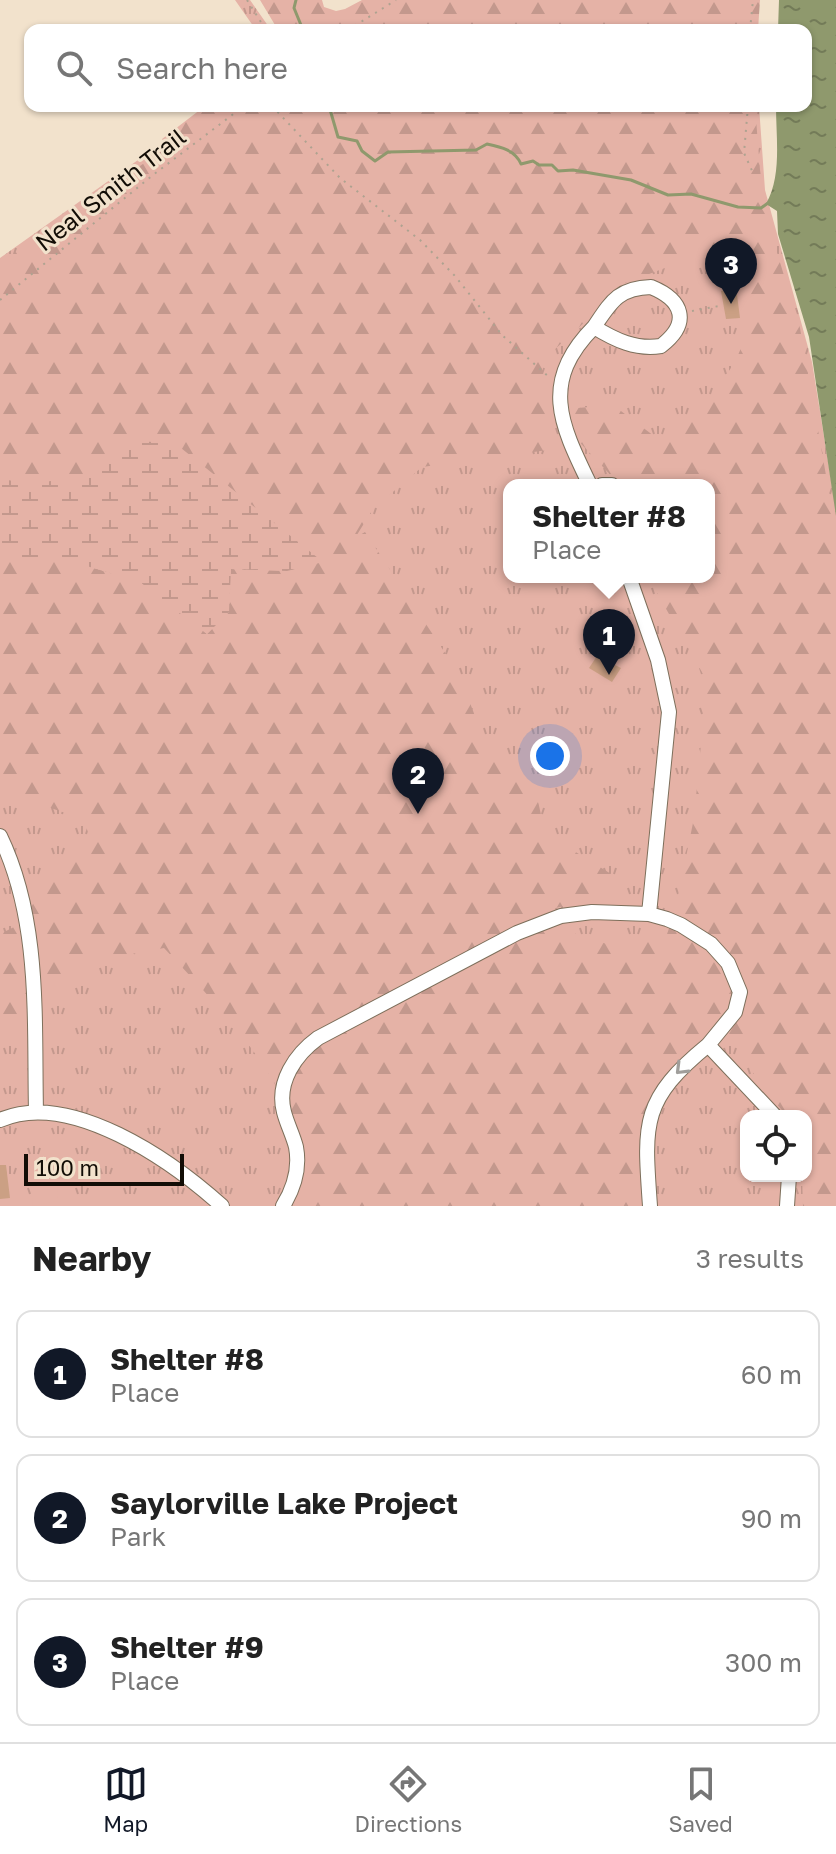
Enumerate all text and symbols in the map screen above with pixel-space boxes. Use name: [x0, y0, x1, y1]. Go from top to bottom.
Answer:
search box: [24, 24, 812, 112]
icon: search: [52, 46, 96, 90]
text: Search here: [116, 50, 288, 86]
street label: Neal Smith Trail: [29, 121, 191, 256]
pin: 3: [705, 238, 757, 304]
popup: [503, 479, 715, 583]
text: Shelter #8: [532, 498, 686, 534]
text: Place: [532, 534, 601, 565]
pin: 1: [583, 609, 635, 675]
your location: [530, 736, 570, 776]
pin: 2: [392, 748, 444, 814]
one-way arrow: [676, 1060, 690, 1074]
map controls: [740, 1110, 812, 1182]
button: locate: [740, 1110, 812, 1182]
scale bar: [24, 1150, 184, 1186]
text: 100 m: [36, 1154, 99, 1181]
text: Nearby: [32, 1238, 152, 1278]
text: 3 results: [696, 1243, 804, 1274]
text: Shelter #8: [110, 1341, 264, 1377]
text: 1: [53, 1359, 67, 1390]
text: 60 m: [741, 1359, 802, 1390]
text: Place: [110, 1377, 179, 1408]
text: Saylorville Lake Project: [110, 1485, 458, 1521]
text: 2: [52, 1503, 68, 1534]
text: 90 m: [741, 1503, 802, 1534]
text: Park: [110, 1521, 166, 1552]
text: Shelter #9: [110, 1629, 264, 1665]
text: 3: [52, 1647, 68, 1678]
text: 300 m: [725, 1647, 802, 1678]
text: Place: [110, 1665, 179, 1696]
tab: Map: [103, 1762, 148, 1837]
tab: Directions: [355, 1762, 462, 1837]
tab: Saved: [669, 1762, 733, 1837]

